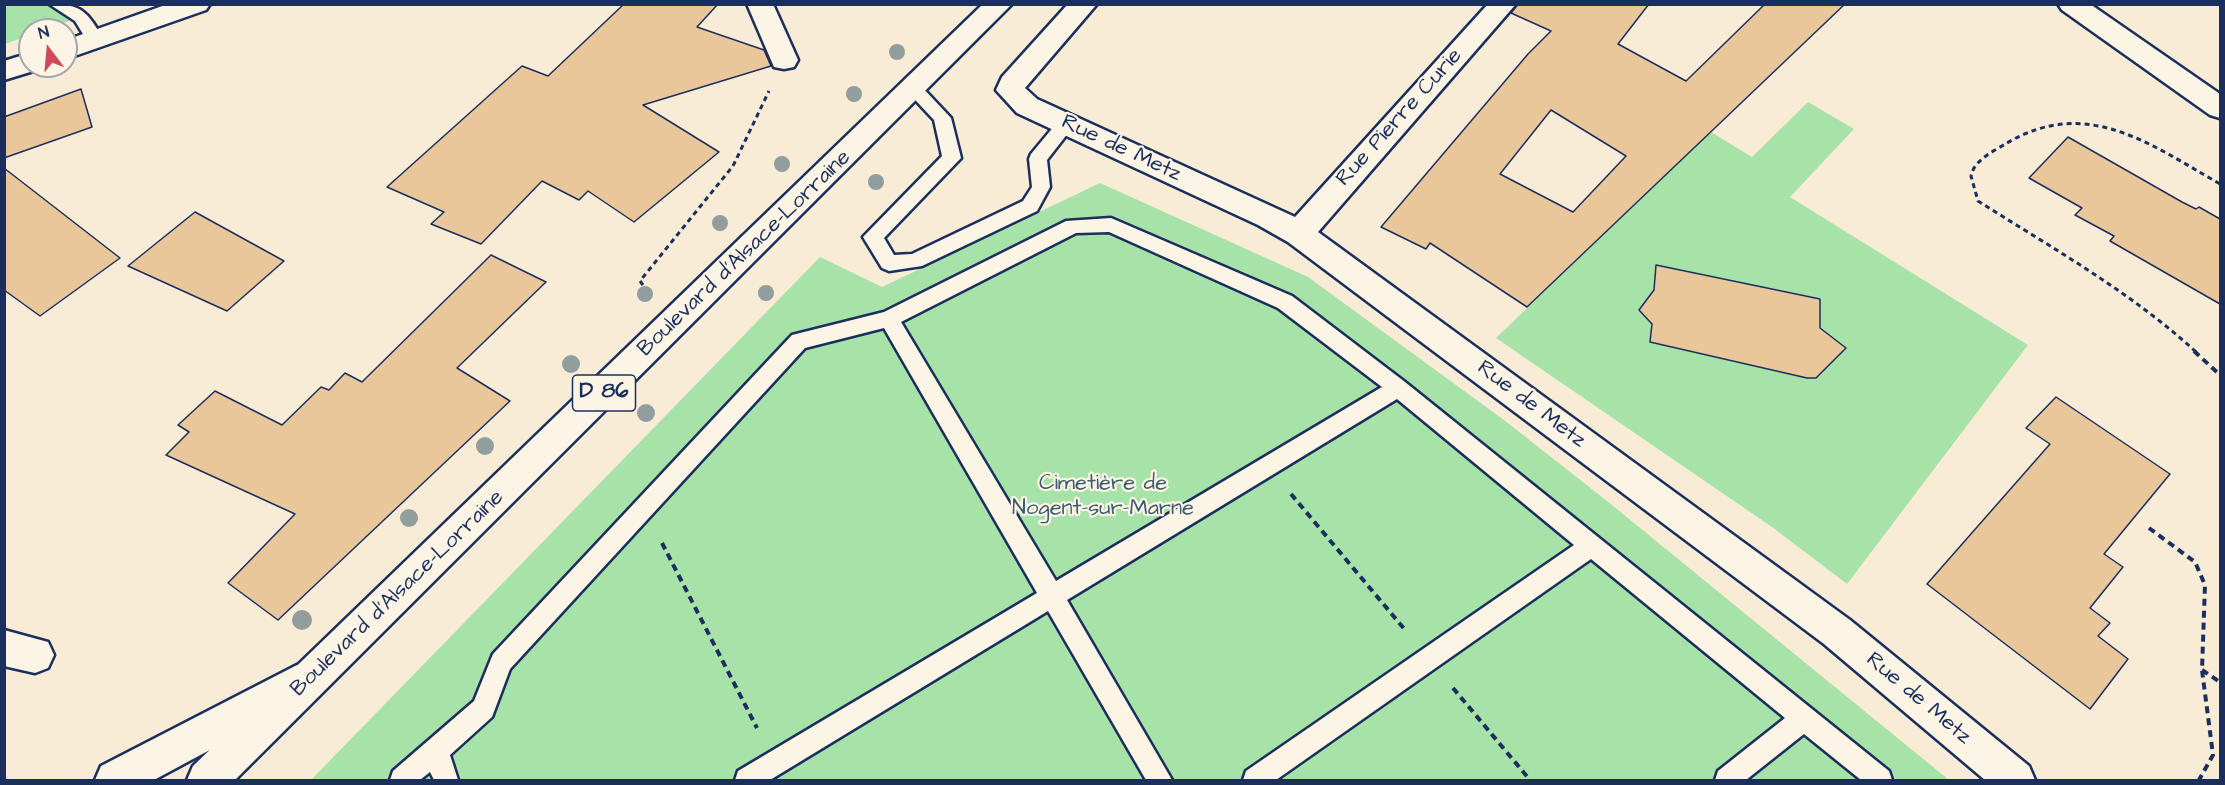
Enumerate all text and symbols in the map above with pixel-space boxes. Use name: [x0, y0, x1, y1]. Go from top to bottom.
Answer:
north arrow: [18, 18, 78, 78]
text: N: [36, 21, 51, 45]
street label: Rue Pierre Curie: [1331, 44, 1469, 192]
street label: Rue de Metz: [1057, 110, 1185, 188]
street label: Boulevard d'Alsace-Lorraine: [633, 145, 857, 363]
street label: Rue de Metz: [1471, 356, 1591, 454]
road number: D 86: [572, 375, 636, 411]
park label: Cimetière de Nogent-sur-Marne: [1012, 471, 1194, 522]
street label: Boulevard d'Alsace-Lorraine: [286, 485, 510, 703]
street label: Rue de Metz: [1860, 647, 1976, 751]

